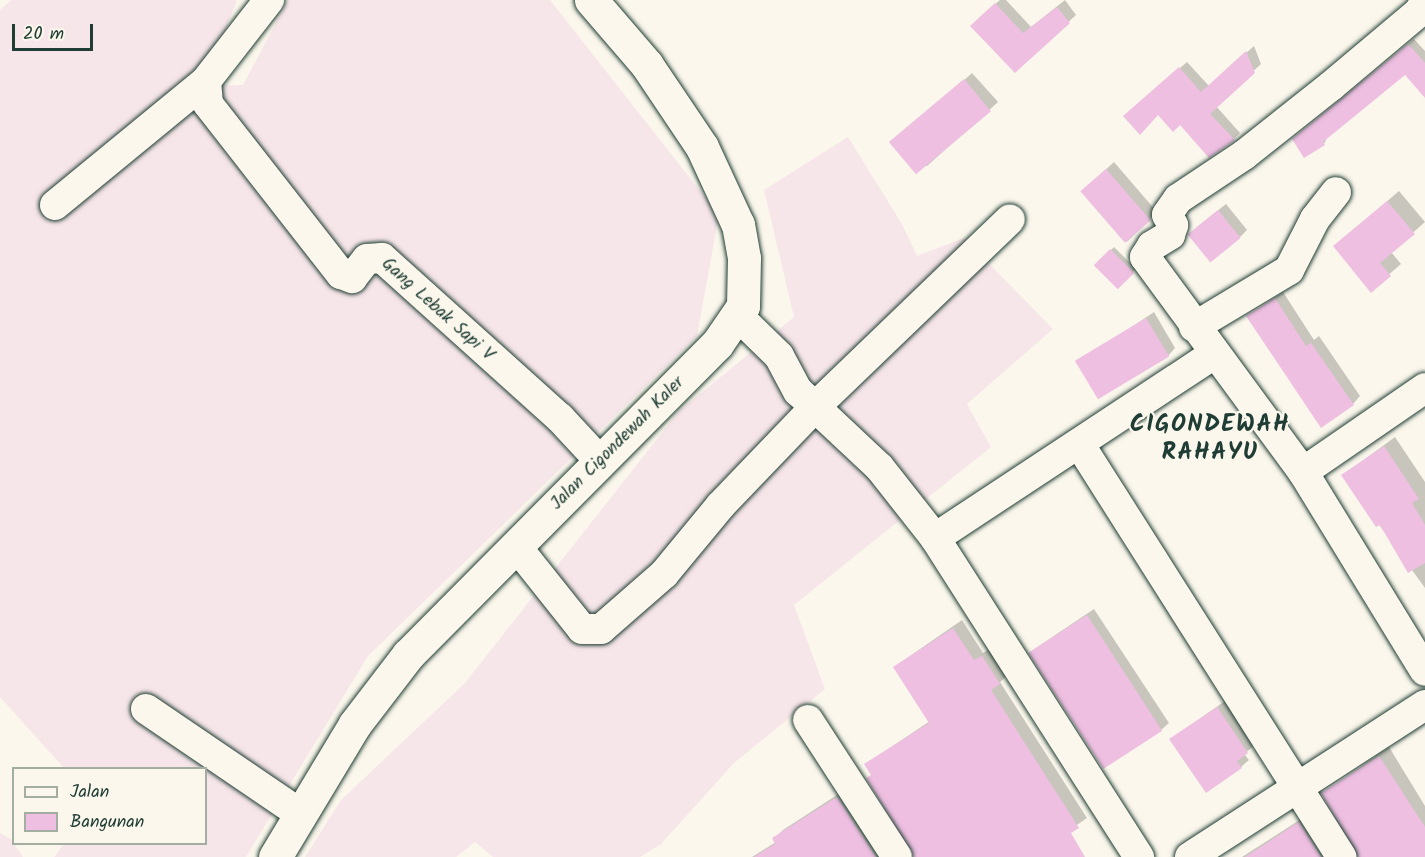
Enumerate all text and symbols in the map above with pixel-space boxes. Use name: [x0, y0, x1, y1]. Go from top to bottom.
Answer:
scale bar: [15, 12, 96, 50]
text: 20 m: [23, 20, 64, 49]
street label: Gang Lebak Sapi V: [376, 254, 498, 366]
street label: Jalan Cigondewah Kaler: [547, 373, 689, 515]
district label: CIGONDEWAH RAHAYU: [1130, 411, 1290, 467]
legend: [12, 767, 207, 845]
text: Jalan: [70, 778, 109, 807]
text: Bangunan: [70, 808, 144, 837]

